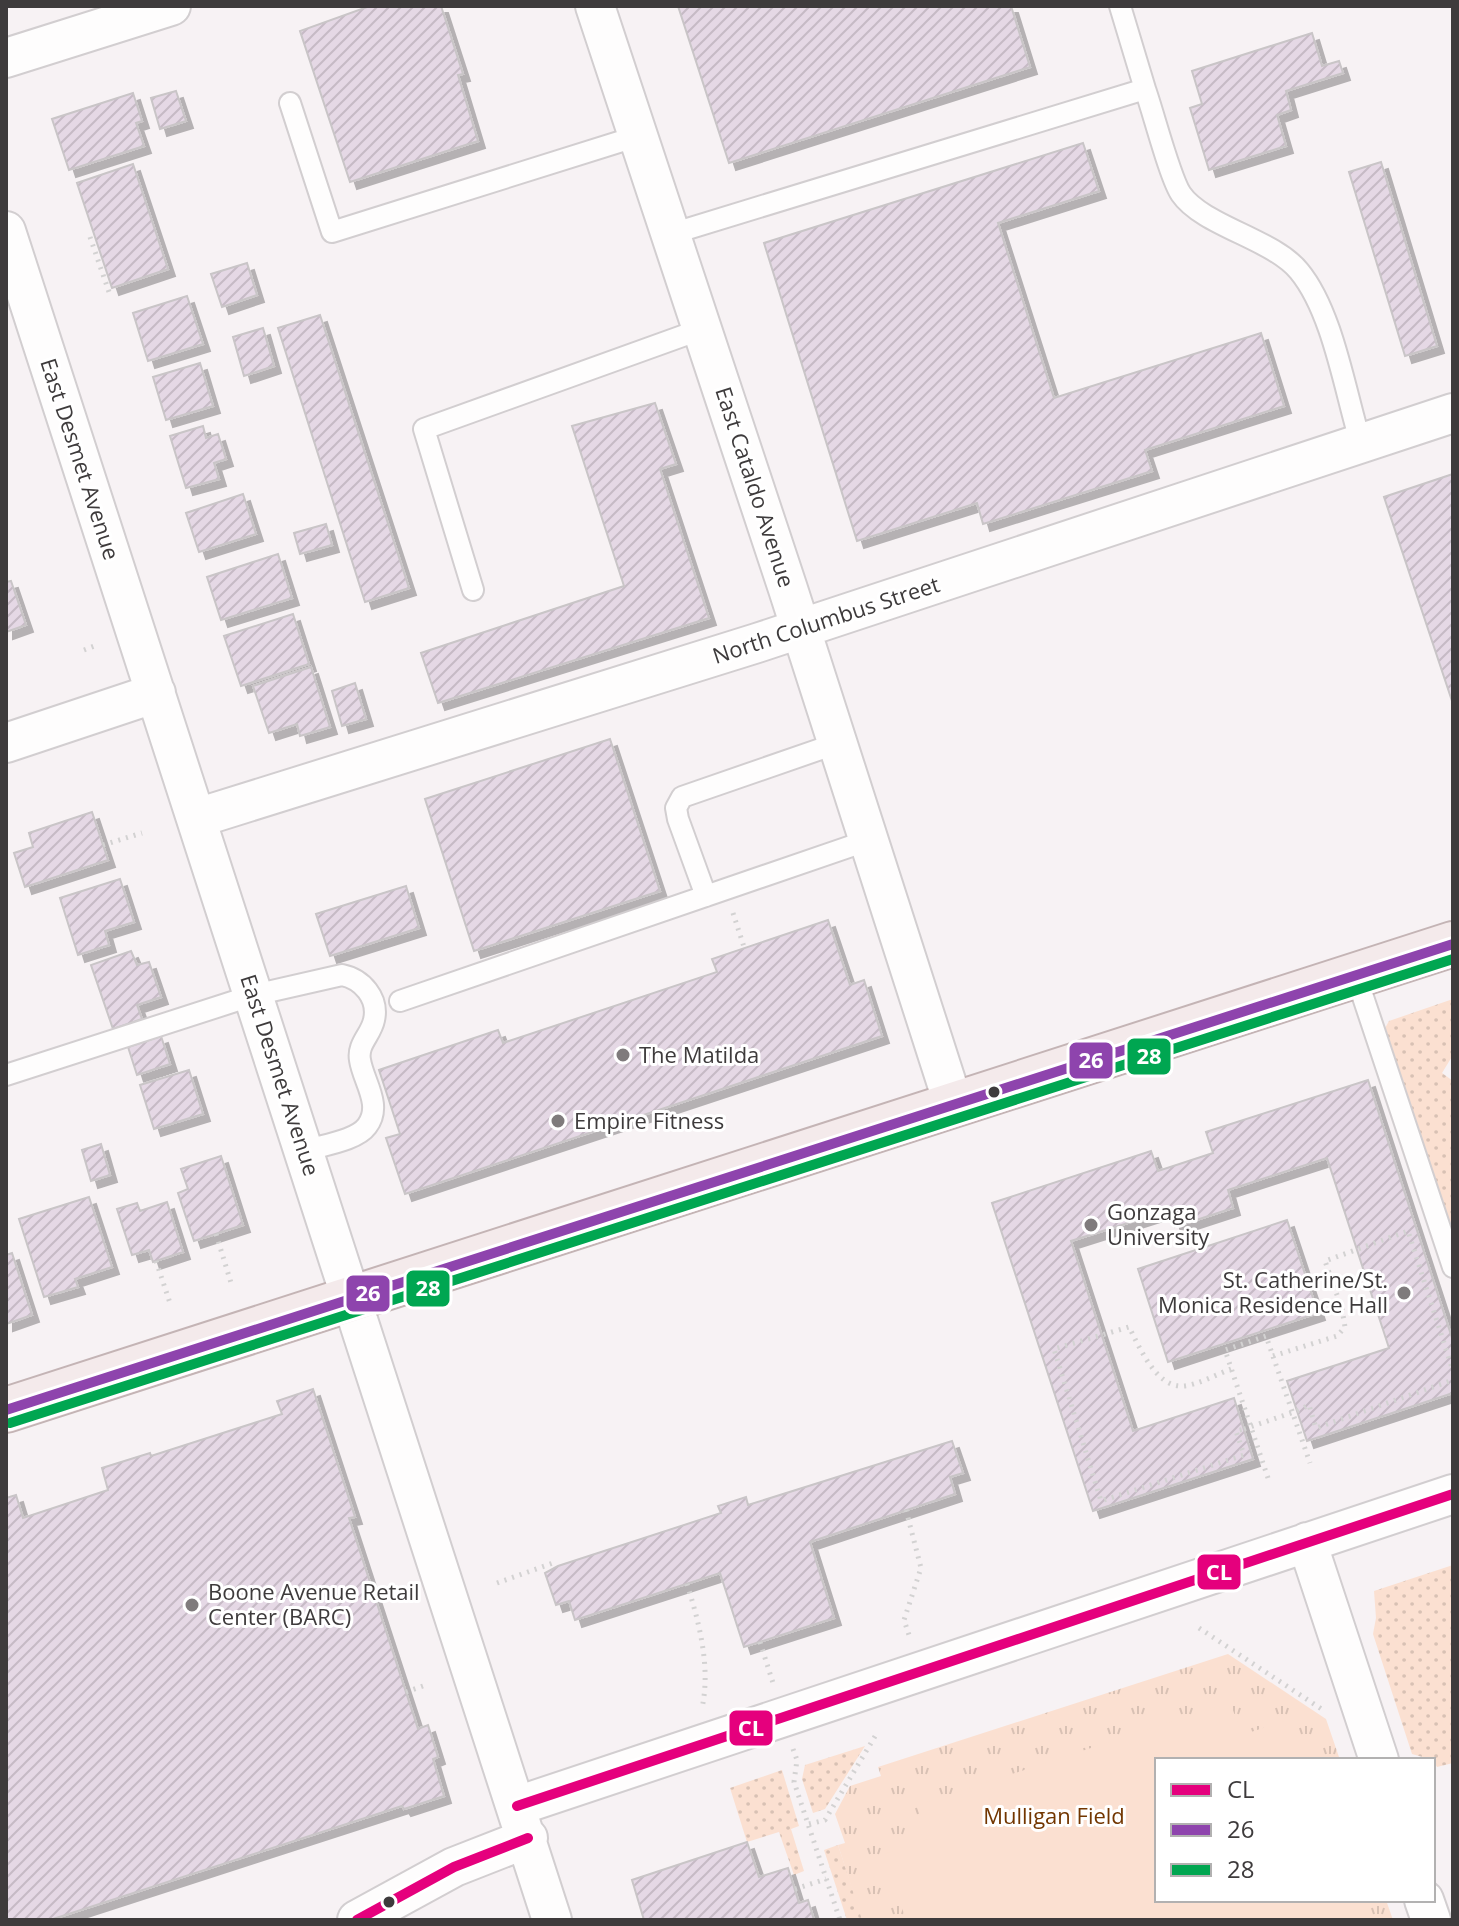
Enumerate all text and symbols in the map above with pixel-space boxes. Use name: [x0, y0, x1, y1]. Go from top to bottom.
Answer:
street label: East Desmet Avenue: [34, 354, 128, 563]
street label: East Cataldo Avenue: [709, 383, 803, 591]
street label: North Columbus Street: [708, 568, 943, 670]
street label: East Desmet Avenue: [234, 970, 328, 1179]
line badge: 28: [1126, 1037, 1172, 1076]
place label: The Matilda: [639, 1039, 759, 1069]
text: 28: [1136, 1040, 1162, 1070]
line badge: 26: [1068, 1041, 1114, 1080]
text: 26: [1078, 1044, 1104, 1074]
marker: The Matilda: [614, 1046, 632, 1064]
unlabelled marker: [986, 1084, 1002, 1100]
place label: Empire Fitness: [574, 1105, 724, 1135]
marker: Empire Fitness: [549, 1112, 567, 1130]
place label: Gonzaga University: [1107, 1196, 1210, 1251]
marker: Gonzaga University: [1082, 1216, 1100, 1234]
place label: St. Catherine/St. Monica Residence Hall: [1158, 1264, 1388, 1319]
line badge: 28: [405, 1269, 451, 1308]
text: 28: [415, 1272, 441, 1302]
line badge: 26: [345, 1274, 391, 1313]
text: 26: [355, 1277, 381, 1307]
marker: St. Catherine/St. Monica Residence Hall: [1395, 1284, 1413, 1302]
line badge: CL: [1196, 1553, 1242, 1591]
text: CL: [1206, 1556, 1232, 1586]
place label: Boone Avenue Retail Center (BARC): [208, 1576, 420, 1631]
marker: Boone Avenue Retail Center (BARC): [183, 1596, 201, 1614]
line badge: CL: [728, 1709, 774, 1747]
text: CL: [738, 1712, 764, 1742]
legend: [1155, 1758, 1435, 1902]
text: CL: [1227, 1772, 1255, 1805]
park label: Mulligan Field: [983, 1800, 1125, 1830]
text: 26: [1227, 1812, 1254, 1845]
text: 28: [1227, 1852, 1254, 1885]
unlabelled marker: [381, 1894, 397, 1910]

